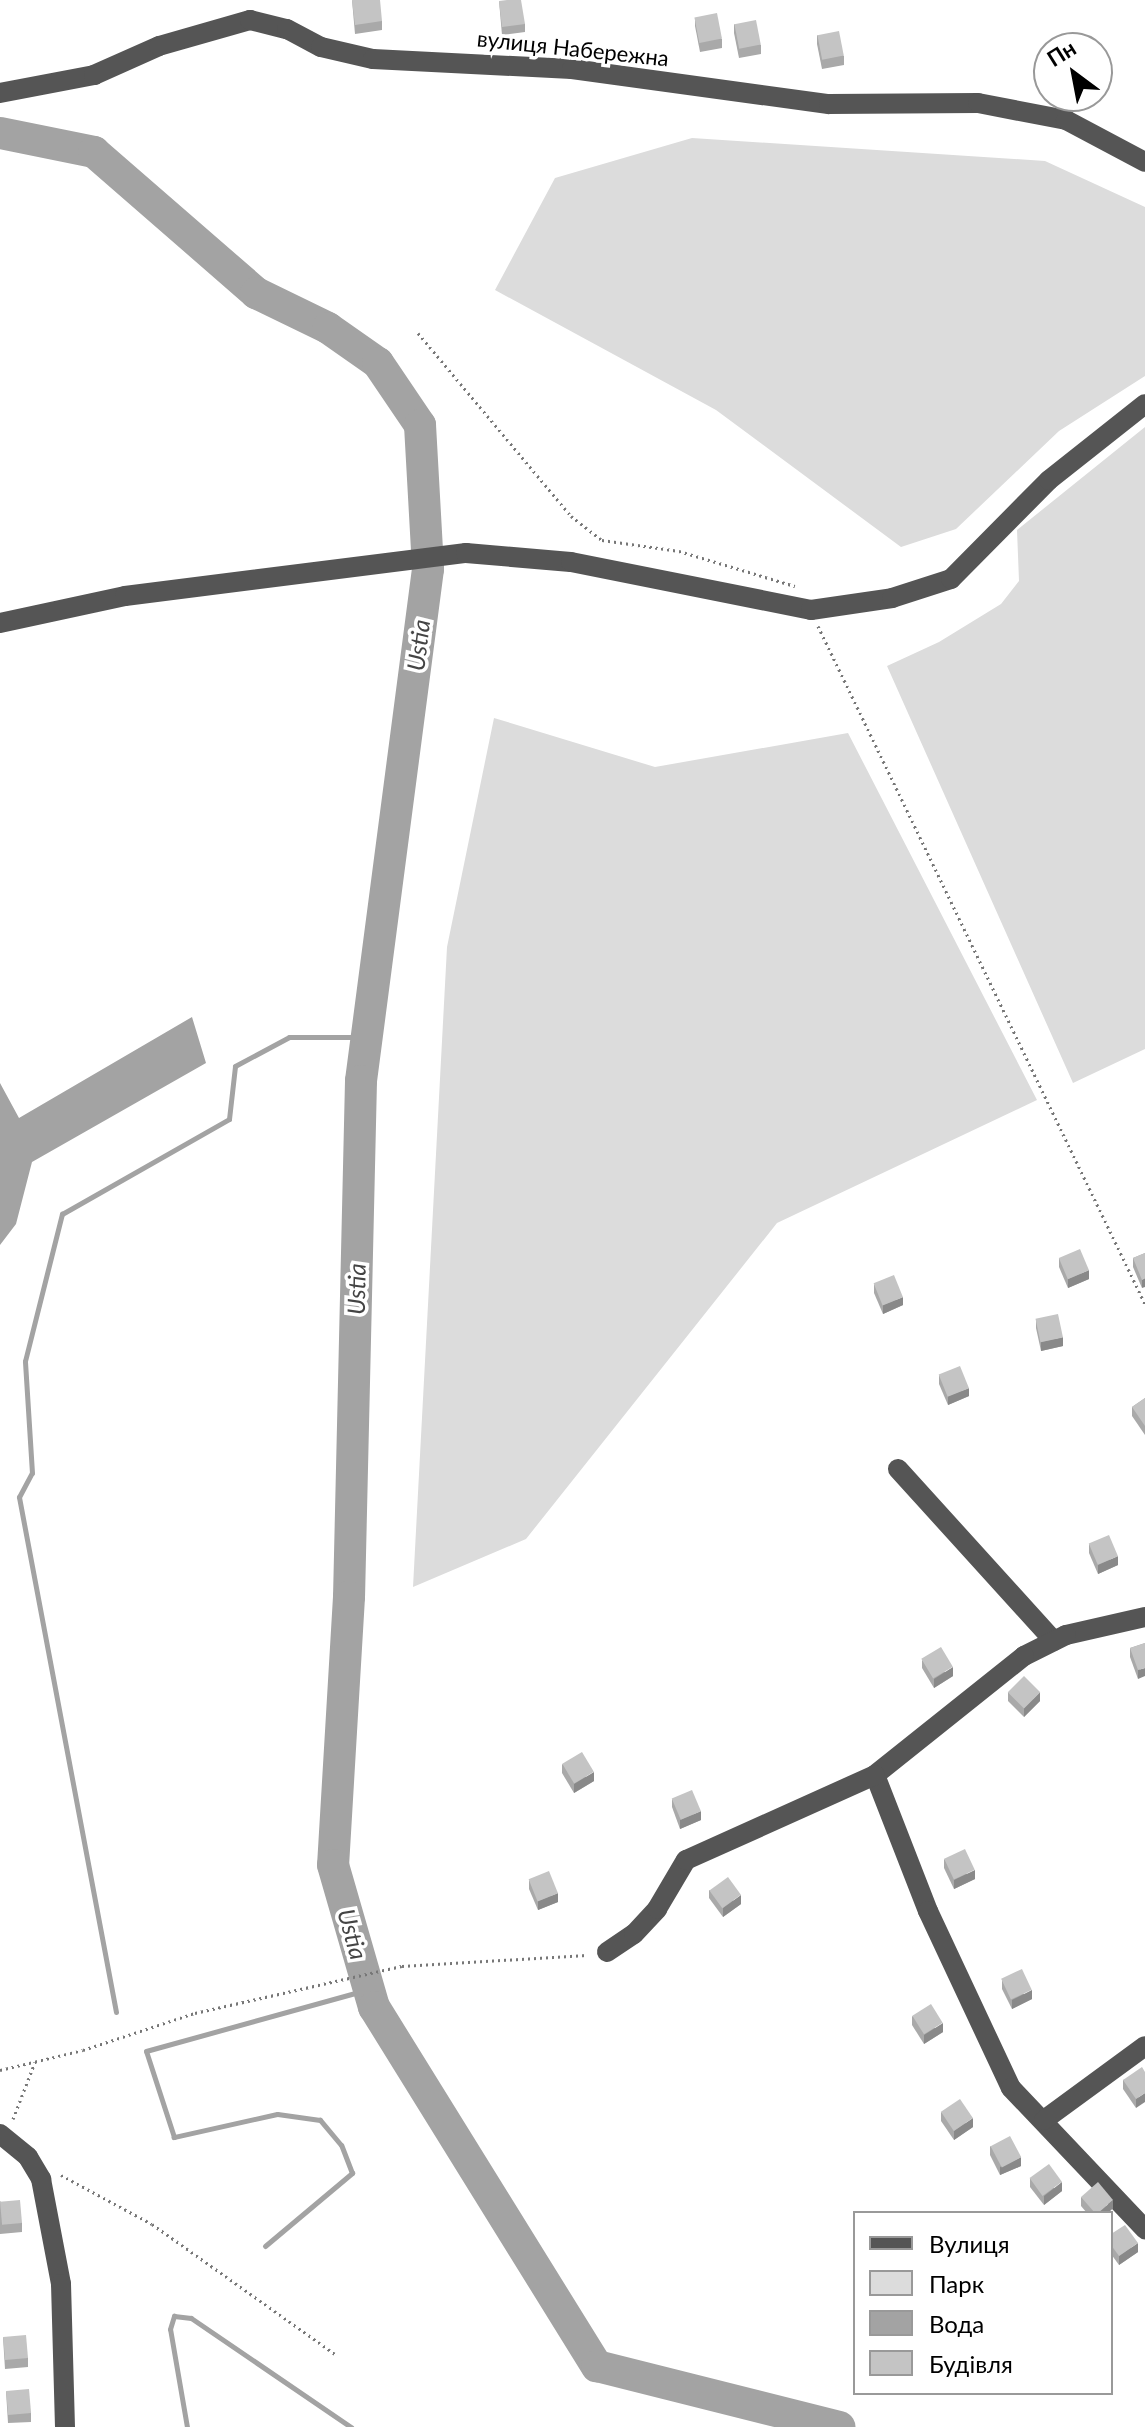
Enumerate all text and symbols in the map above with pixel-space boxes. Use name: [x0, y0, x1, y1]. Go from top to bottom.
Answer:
street label: вулиця Набережна: [476, 25, 670, 71]
north arrow: [1033, 32, 1113, 112]
text: Пн: [1042, 34, 1080, 72]
water label: Ustia: [401, 618, 435, 672]
water label: Ustia: [341, 1263, 371, 1315]
water label: Ustia: [332, 1905, 374, 1963]
legend: [853, 2211, 1113, 2395]
text: Вулиця: [929, 2229, 1010, 2258]
text: Парк: [929, 2269, 984, 2298]
text: Вода: [929, 2309, 984, 2338]
text: Будівля: [929, 2349, 1013, 2378]

